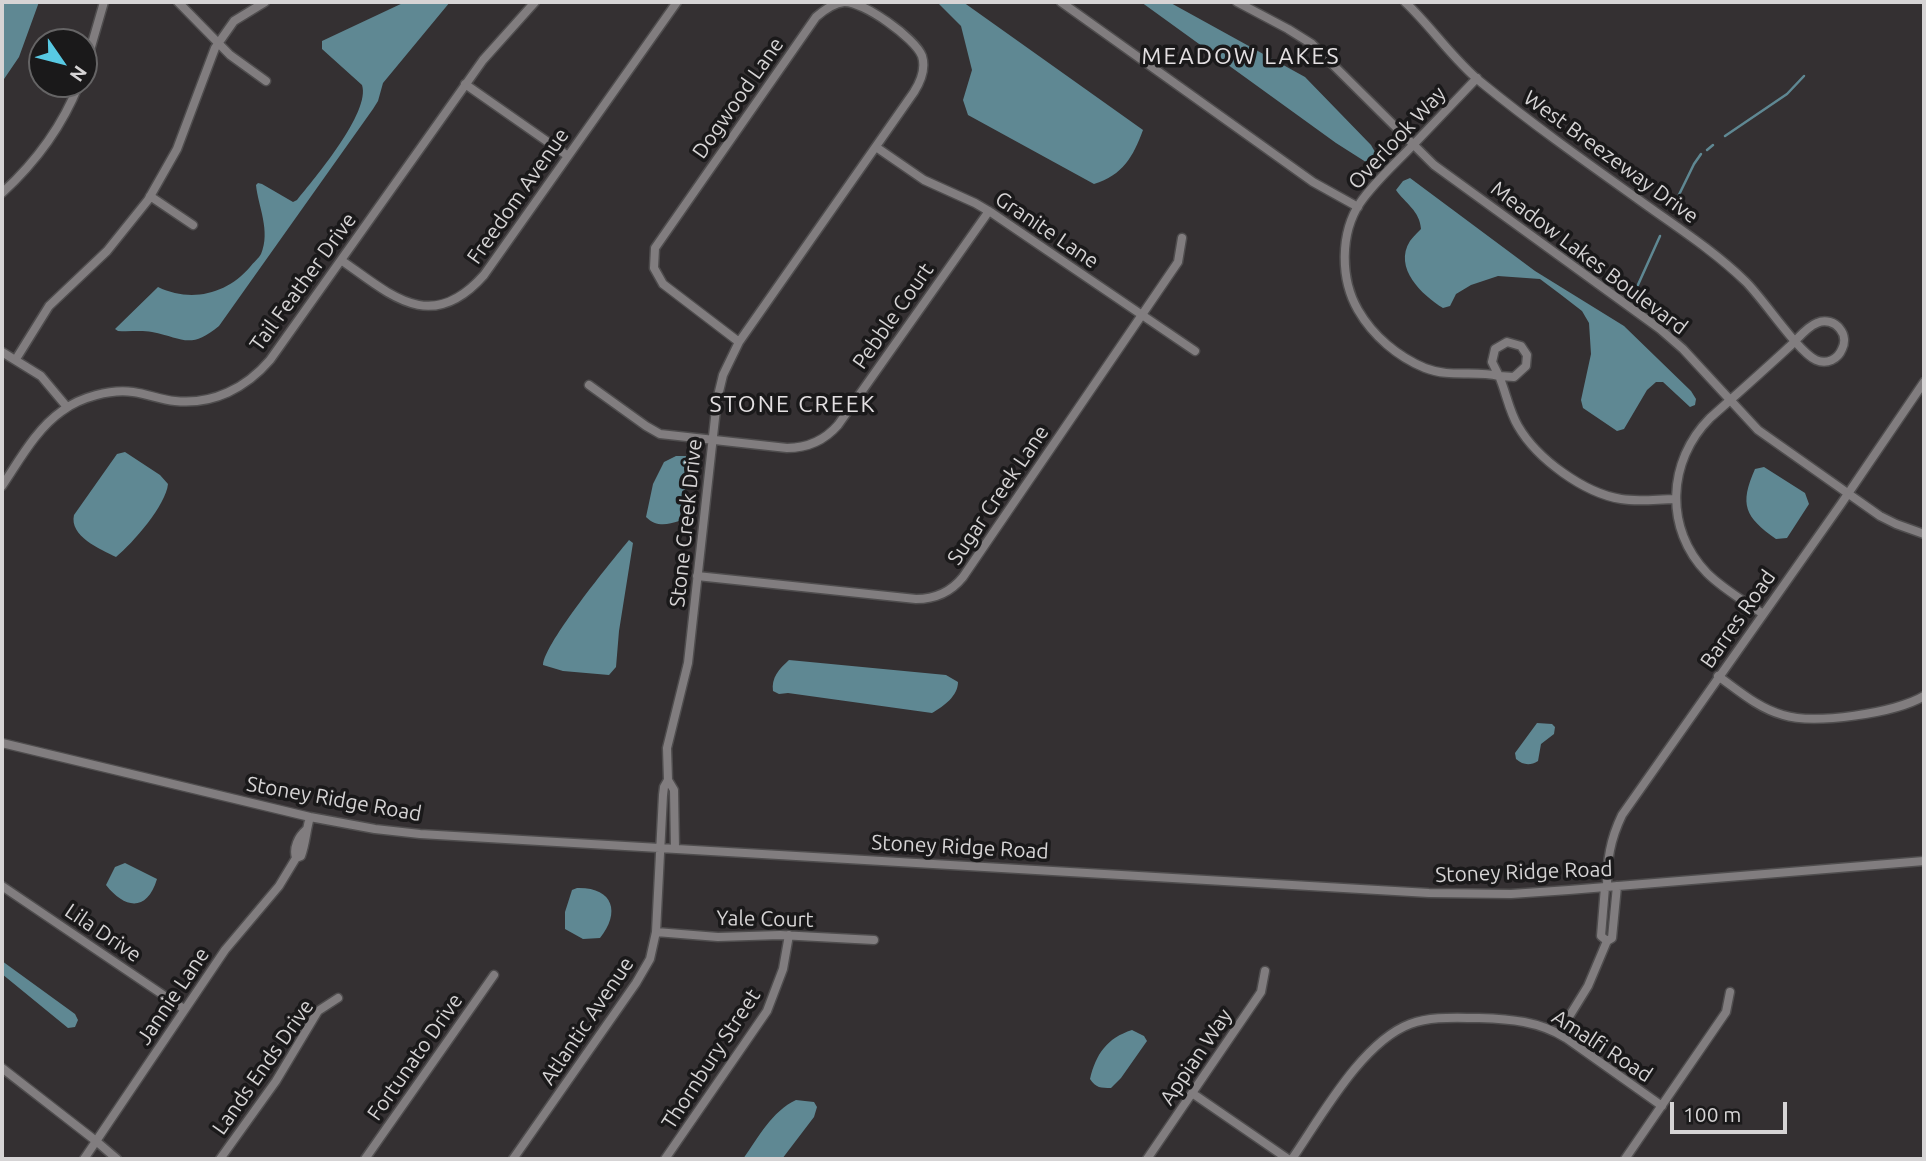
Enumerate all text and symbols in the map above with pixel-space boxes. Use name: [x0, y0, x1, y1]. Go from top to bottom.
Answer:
north arrow: [28, 28, 98, 98]
street label: Dogwood Lane: [687, 33, 789, 163]
district label: MEADOW LAKES: [1143, 42, 1339, 70]
text: N: [65, 62, 92, 86]
street label: Overlook Way: [1343, 81, 1451, 195]
street label: West Breezeway Drive: [1519, 85, 1703, 229]
street label: Freedom Avenue: [462, 123, 574, 269]
street label: Meadow Lakes Boulevard: [1486, 176, 1692, 340]
street label: Granite Lane: [990, 186, 1104, 274]
street label: Tail Feather Drive: [244, 208, 362, 356]
street label: Pebble Court: [847, 258, 939, 374]
district label: STONE CREEK: [711, 390, 875, 418]
street label: Sugar Creek Lane: [942, 420, 1054, 570]
street label: Stone Creek Drive: [665, 438, 707, 608]
street label: Barres Road: [1695, 565, 1781, 673]
street label: Stoney Ridge Road: [244, 771, 424, 827]
street label: Stoney Ridge Road: [871, 830, 1049, 864]
street label: Stoney Ridge Road: [1435, 856, 1613, 888]
street label: Lila Drive: [60, 898, 146, 968]
street label: Yale Court: [716, 906, 814, 932]
street label: Jannie Lane: [131, 943, 215, 1049]
street label: Atlantic Avenue: [535, 952, 639, 1090]
street label: Thornbury Street: [656, 984, 766, 1134]
street label: Fortunato Drive: [362, 989, 468, 1125]
street label: Lands Ends Drive: [207, 995, 319, 1139]
street label: Appian Way: [1155, 1004, 1237, 1110]
street label: Amalfi Road: [1547, 1004, 1657, 1088]
scale bar: [1674, 1088, 1791, 1132]
text: 100 m: [1683, 1102, 1741, 1126]

